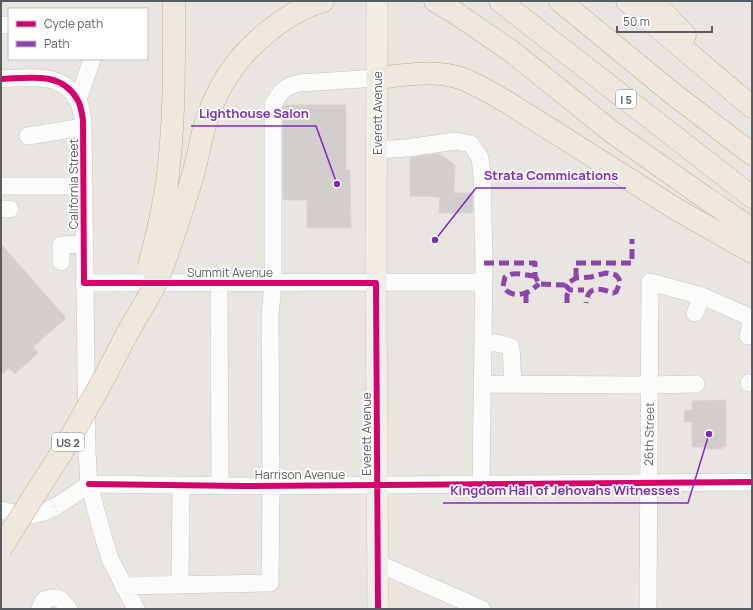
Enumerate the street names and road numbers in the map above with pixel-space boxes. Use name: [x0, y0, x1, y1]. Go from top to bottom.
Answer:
street label: Everett Avenue: [369, 71, 386, 155]
road number: I 5: [616, 90, 636, 108]
street label: California Street: [65, 139, 82, 229]
street label: Summit Avenue: [187, 264, 273, 281]
street label: Everett Avenue: [358, 392, 375, 476]
street label: 26th Street: [640, 402, 658, 466]
road number: US 2: [52, 433, 84, 451]
street label: Harrison Avenue: [255, 466, 345, 483]

